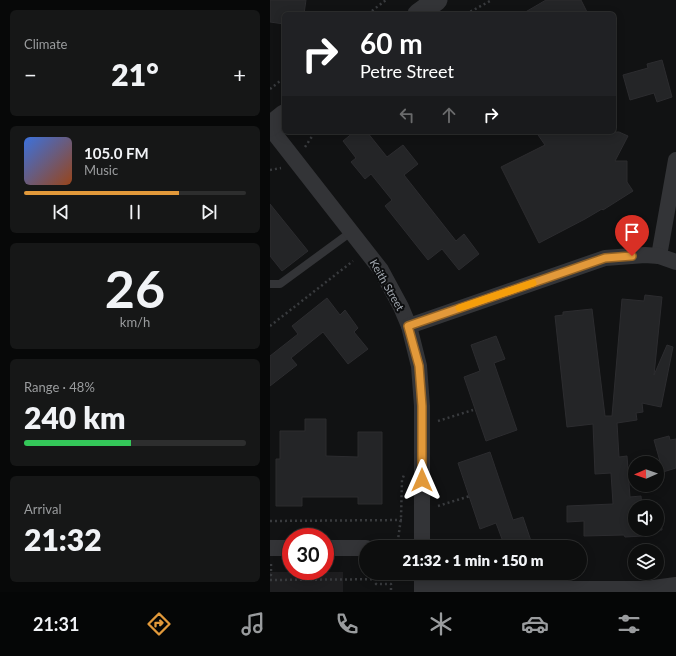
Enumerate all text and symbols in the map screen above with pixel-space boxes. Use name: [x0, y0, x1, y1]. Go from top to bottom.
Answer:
text: 60 m: [360, 26, 423, 60]
icon: right: [294, 28, 346, 80]
text: Climate: [24, 36, 67, 52]
text: 21°: [111, 56, 159, 92]
text: Petre Street: [360, 60, 454, 82]
text: −: [24, 61, 37, 88]
text: +: [233, 61, 246, 88]
icon: left: [396, 104, 418, 126]
icon: ahead: [438, 104, 460, 126]
icon: right: [480, 104, 502, 126]
text: 105.0 FM: [84, 144, 149, 162]
text: Music: [84, 162, 118, 178]
icon: previous: [50, 201, 72, 223]
icon: pause: [124, 201, 146, 223]
icon: next: [198, 201, 220, 223]
pin: [615, 215, 649, 256]
icon: arrive: [621, 221, 643, 243]
text: 26: [105, 257, 165, 319]
street label: Keith Street: [368, 257, 407, 313]
text: km/h: [120, 314, 150, 330]
text: Range · 48%: [24, 379, 95, 395]
text: 240 km: [24, 399, 125, 435]
north arrow: [628, 456, 664, 492]
map controls: [628, 456, 664, 580]
position arrow: [401, 459, 443, 501]
button: sound: [628, 500, 664, 536]
text: Arrival: [24, 501, 61, 517]
text: 21:32: [24, 521, 102, 557]
speed limit sign: 30: [282, 528, 334, 580]
button: layers: [628, 544, 664, 580]
text: 21:32 · 1 min · 150 m: [402, 551, 544, 569]
icon: directions: [145, 610, 173, 638]
icon: music: [239, 610, 267, 638]
icon: phone: [333, 610, 361, 638]
icon: climate: [427, 610, 455, 638]
icon: car: [521, 610, 549, 638]
icon: filters: [615, 610, 643, 638]
text: 21:31: [33, 613, 79, 635]

